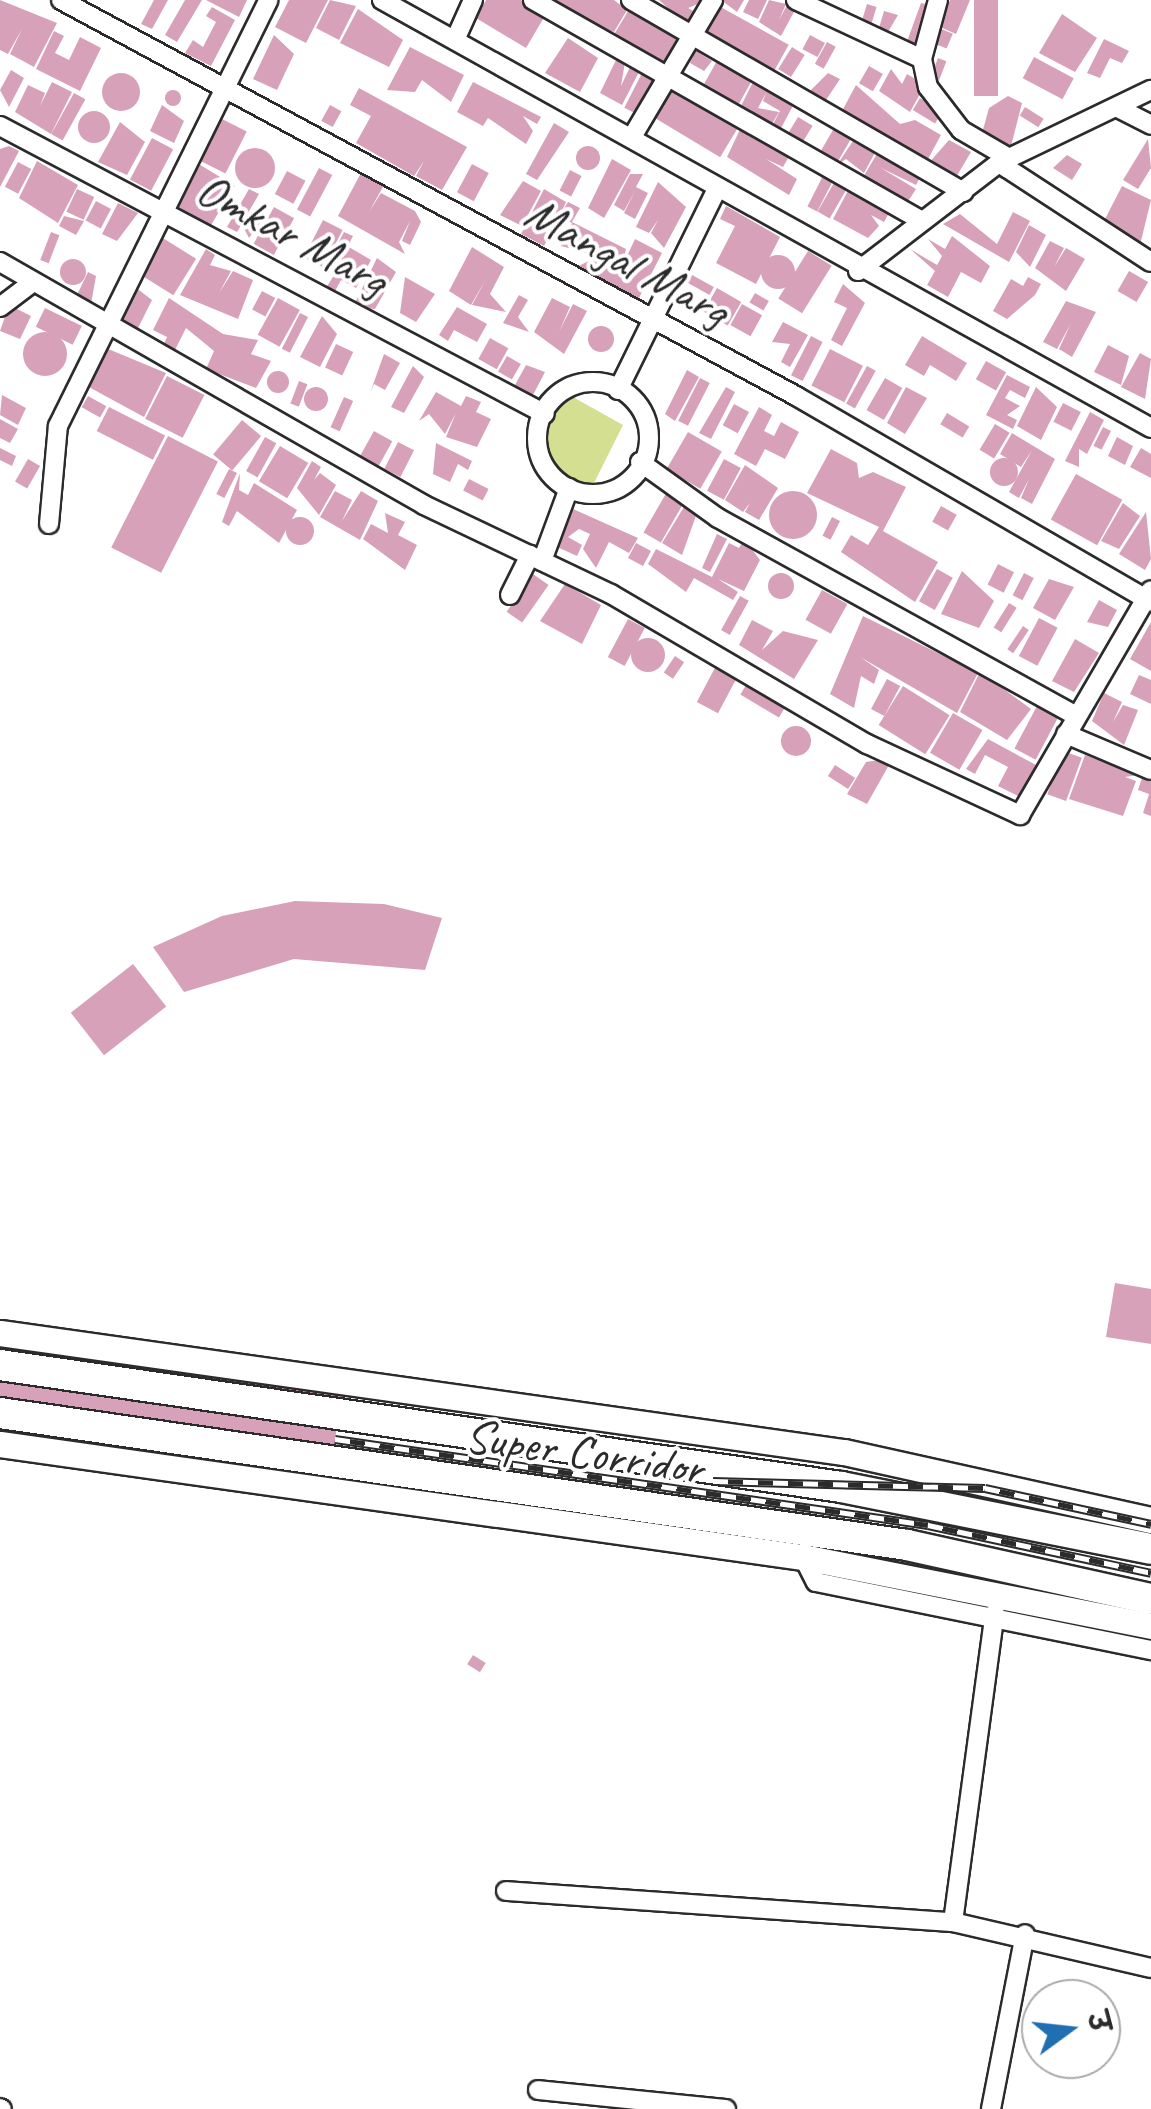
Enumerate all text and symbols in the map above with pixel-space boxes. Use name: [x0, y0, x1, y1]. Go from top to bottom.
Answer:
street label: Omkar Marg: [186, 160, 398, 308]
street label: Mangal Marg: [515, 183, 739, 339]
street label: Super Corridor: [462, 1407, 706, 1497]
north arrow: [1021, 1979, 1121, 2079]
text: उ: [1079, 2008, 1118, 2035]

